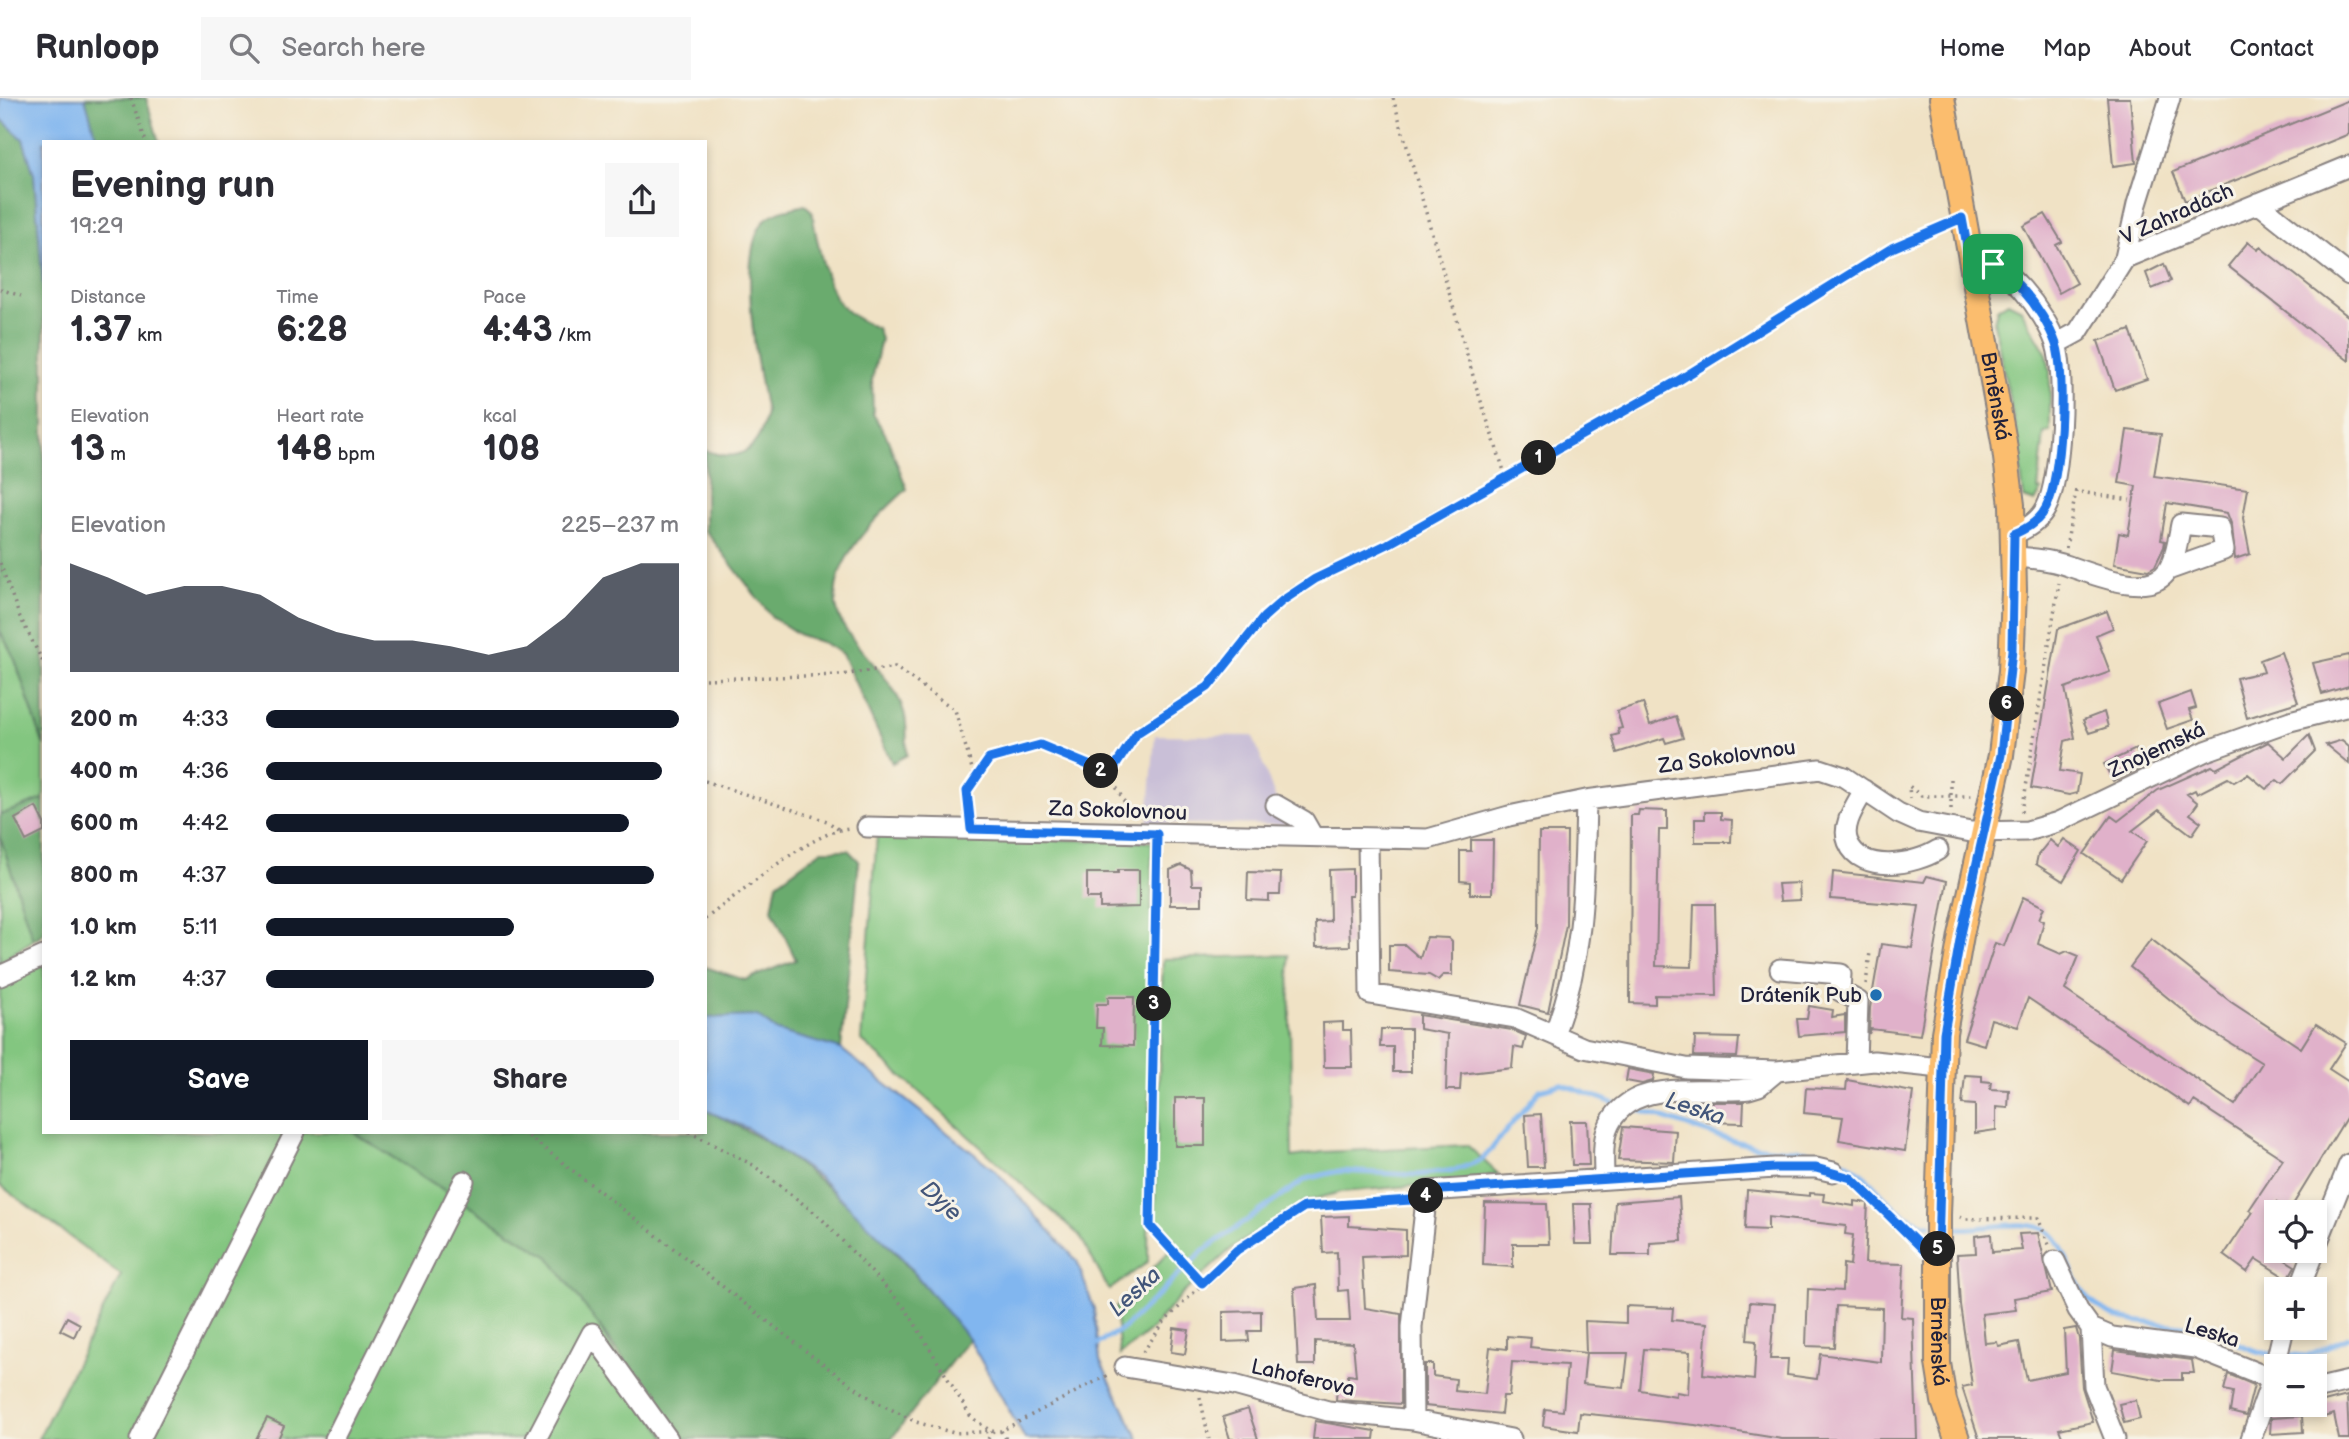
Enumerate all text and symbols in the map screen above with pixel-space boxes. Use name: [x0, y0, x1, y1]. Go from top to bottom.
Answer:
search box: [201, 17, 691, 80]
text: Runloop: [35, 28, 159, 68]
icon: search: [225, 29, 263, 67]
text: Search here: [281, 33, 425, 64]
text: Home: [1940, 34, 2005, 63]
text: Map: [2043, 34, 2091, 63]
text: About: [2129, 34, 2191, 63]
text: Contact: [2229, 34, 2314, 63]
text: Evening run: [70, 163, 275, 208]
button: share: [605, 163, 679, 237]
street label: V Zahradách: [2117, 178, 2237, 250]
text: 19:29: [70, 212, 124, 240]
pin: [1963, 234, 2023, 294]
icon: arrive: [1974, 245, 2012, 283]
text: Distance: [70, 286, 146, 309]
text: Time: [276, 286, 318, 309]
text: Pace: [483, 286, 526, 309]
text: 1.37: [70, 309, 132, 352]
text: 6:28: [276, 309, 348, 352]
text: 4:43: [483, 309, 553, 352]
text: km: [132, 324, 162, 347]
text: /km: [553, 324, 591, 347]
street label: Brněnská: [1975, 350, 2016, 442]
text: Elevation: [70, 405, 149, 428]
text: Heart rate: [276, 405, 364, 428]
text: kcal: [483, 405, 517, 428]
text: 13: [70, 428, 105, 471]
text: 148: [276, 428, 333, 471]
text: 108: [483, 428, 540, 471]
pin: 1: [1522, 440, 1556, 476]
text: m: [105, 443, 126, 466]
text: bpm: [333, 443, 375, 466]
text: 1: [1535, 446, 1543, 469]
text: Elevation: [70, 511, 166, 539]
text: 225–237 m: [561, 511, 679, 539]
pin: 6: [1990, 686, 2024, 722]
text: 6: [2001, 692, 2012, 715]
text: 200 m: [70, 705, 138, 733]
text: 4:33: [182, 705, 229, 733]
street label: Znojemská: [2104, 717, 2209, 784]
street label: Za Sokolovnou: [1656, 735, 1797, 779]
pin: 2: [1084, 754, 1118, 788]
text: 400 m: [70, 757, 138, 785]
text: 4:36: [182, 757, 229, 785]
text: 2: [1095, 759, 1106, 782]
street label: Za Sokolovnou: [1048, 796, 1187, 826]
text: 600 m: [70, 809, 138, 837]
text: 4:42: [182, 809, 228, 837]
text: 800 m: [70, 861, 138, 889]
text: 4:37: [182, 861, 226, 889]
text: 1.0 km: [70, 913, 137, 941]
text: 5:11: [182, 913, 218, 941]
text: 1.2 km: [70, 965, 136, 993]
text: 4:37: [182, 965, 226, 993]
place label: Dráteník Pub: [1740, 983, 1862, 1008]
pin: 3: [1136, 986, 1172, 1021]
marker: Dráteník Pub: [1868, 987, 1884, 1003]
text: 3: [1148, 992, 1159, 1015]
button: Save: [70, 1040, 368, 1120]
button: Share: [382, 1040, 679, 1120]
water label: Leska: [1662, 1086, 1728, 1132]
water label: Dyje: [915, 1175, 967, 1227]
pin: 4: [1408, 1178, 1444, 1214]
text: 4: [1420, 1184, 1431, 1207]
map controls: [2264, 1200, 2327, 1417]
button: locate: [2264, 1200, 2327, 1263]
pin: 5: [1920, 1232, 1955, 1266]
text: 5: [1932, 1237, 1943, 1260]
water label: Leska: [1103, 1261, 1167, 1323]
button: +: [2264, 1277, 2327, 1340]
street label: Brněnská: [1926, 1297, 1954, 1388]
street label: Leska: [2182, 1313, 2242, 1353]
street label: Lahoferova: [1249, 1354, 1357, 1402]
button: −: [2264, 1354, 2327, 1417]

